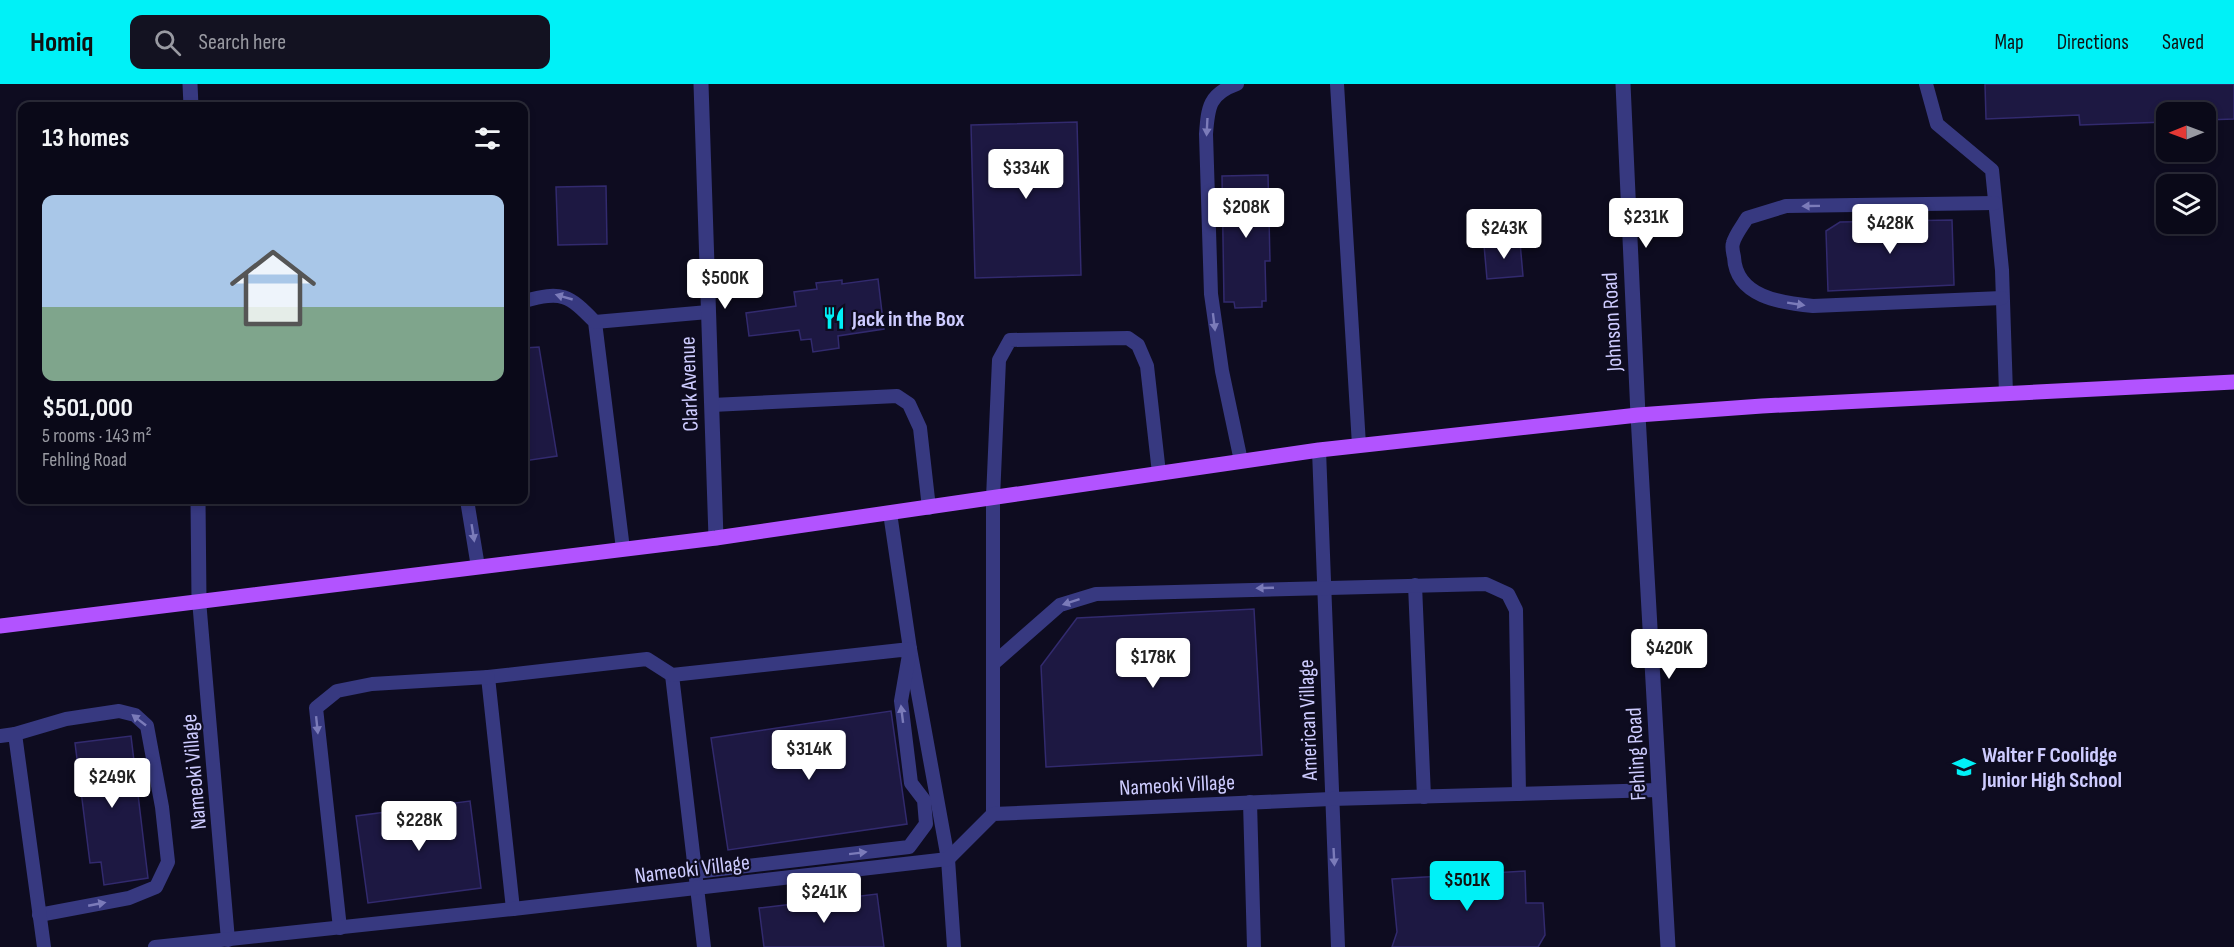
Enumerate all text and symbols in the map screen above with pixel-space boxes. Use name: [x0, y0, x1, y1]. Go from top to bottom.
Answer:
search box: [130, 15, 550, 69]
text: Homiq: [30, 26, 94, 59]
icon: search: [151, 26, 184, 59]
text: Search here: [199, 29, 286, 56]
text: Map: [1994, 30, 2024, 55]
text: Directions: [2057, 30, 2129, 55]
text: Saved: [2162, 30, 2204, 55]
north arrow: [2156, 102, 2216, 162]
map controls: [2156, 102, 2216, 234]
one-way arrow: [1202, 118, 1211, 137]
icon: filters: [471, 122, 504, 155]
text: 13 homes: [42, 123, 129, 154]
pin: $334K: [984, 149, 1068, 200]
text: $334K: [1002, 156, 1050, 180]
button: layers: [2156, 174, 2216, 234]
pin: $208K: [1204, 188, 1288, 239]
text: $208K: [1222, 195, 1270, 219]
pin: $231K: [1604, 198, 1688, 249]
one-way arrow: [1801, 201, 1820, 211]
pin: $428K: [1848, 204, 1932, 255]
text: $231K: [1623, 205, 1669, 229]
pin: $243K: [1462, 209, 1546, 260]
text: $428K: [1866, 211, 1914, 235]
text: $243K: [1480, 216, 1528, 240]
icon: home: [219, 234, 327, 342]
pin: $500K: [683, 259, 767, 310]
text: $500K: [701, 266, 749, 290]
street label: Johnson Road: [1596, 272, 1629, 373]
one-way arrow: [555, 292, 573, 302]
one-way arrow: [1787, 300, 1806, 309]
restaurant icon: Jack in the Box: [821, 305, 847, 331]
place label: Jack in the Box: [851, 306, 964, 333]
one-way arrow: [1209, 312, 1219, 331]
street label: Clark Avenue: [674, 336, 705, 432]
text: $501,000: [42, 393, 133, 424]
text: 5 rooms · 143 m²: [42, 424, 152, 448]
text: Fehling Road: [42, 448, 127, 472]
one-way arrow: [468, 524, 477, 543]
one-way arrow: [1255, 584, 1274, 593]
one-way arrow: [1062, 597, 1080, 607]
pin: $420K: [1627, 629, 1711, 680]
text: $420K: [1645, 636, 1693, 660]
pin: $178K: [1111, 638, 1195, 689]
text: $178K: [1130, 645, 1176, 669]
street label: American Village: [1293, 659, 1324, 782]
one-way arrow: [898, 704, 907, 723]
street label: Fehling Road: [1621, 707, 1652, 801]
street label: Nameoki Village: [176, 713, 213, 831]
one-way arrow: [131, 714, 147, 727]
one-way arrow: [312, 715, 322, 734]
pin: $314K: [767, 730, 851, 781]
text: $314K: [786, 737, 832, 761]
place label: Walter F Coolidge Junior High School: [1981, 742, 2122, 794]
school or university icon: Walter F Coolidge Junior High School: [1951, 754, 1977, 780]
pin: $249K: [70, 758, 154, 809]
text: $249K: [88, 765, 136, 789]
street label: Nameoki Village: [1118, 769, 1236, 802]
pin: $228K: [377, 801, 461, 852]
text: $228K: [395, 808, 443, 832]
one-way arrow: [849, 848, 868, 858]
one-way arrow: [1329, 848, 1338, 867]
street label: Nameoki Village: [633, 849, 751, 890]
pin: $501K: [1425, 861, 1509, 912]
text: $501K: [1444, 868, 1490, 892]
pin: $241K: [782, 873, 866, 924]
text: $241K: [801, 880, 847, 904]
one-way arrow: [88, 899, 107, 908]

